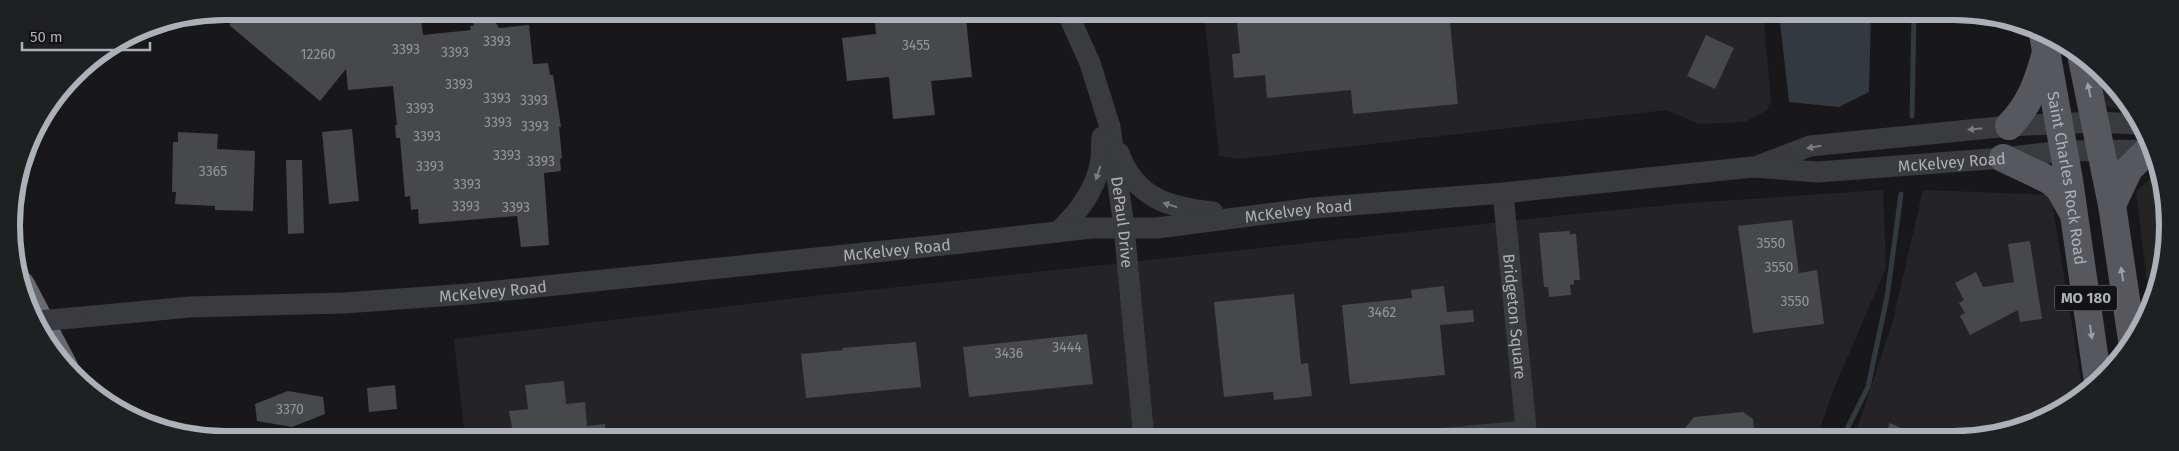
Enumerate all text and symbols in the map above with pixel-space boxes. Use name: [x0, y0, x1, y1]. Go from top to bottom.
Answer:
scale bar: [22, 20, 150, 52]
text: 50 m: [30, 28, 63, 46]
house number: 3393: [483, 33, 511, 50]
house number: 3455: [902, 37, 930, 54]
house number: 3393: [392, 41, 420, 58]
house number: 3393: [441, 44, 469, 61]
house number: 12260: [300, 46, 336, 63]
house number: 3393: [445, 76, 473, 93]
one-way arrow: [2084, 82, 2092, 98]
house number: 3393: [483, 90, 511, 107]
street label: Saint Charles Rock Road: [2044, 90, 2091, 266]
house number: 3393: [520, 92, 548, 109]
house number: 3393: [406, 100, 434, 117]
house number: 3393: [484, 114, 512, 131]
house number: 3393: [521, 118, 549, 135]
one-way arrow: [1967, 125, 1983, 133]
house number: 3393: [413, 128, 441, 145]
one-way arrow: [1805, 143, 1821, 151]
house number: 3393: [493, 147, 521, 164]
street label: McKelvey Road: [1897, 148, 2006, 175]
house number: 3393: [527, 153, 555, 170]
house number: 3393: [416, 158, 444, 175]
house number: 3365: [199, 163, 227, 180]
one-way arrow: [1093, 165, 1101, 180]
street label: DePaul Drive: [1108, 175, 1137, 269]
house number: 3393: [453, 176, 481, 193]
street label: McKelvey Road: [1244, 195, 1353, 226]
house number: 3393: [452, 198, 480, 215]
house number: 3393: [502, 199, 530, 216]
one-way arrow: [1163, 200, 1178, 208]
street label: McKelvey Road: [842, 235, 952, 265]
house number: 3550: [1757, 235, 1786, 252]
street label: Bridgeton Square: [1499, 253, 1531, 380]
house number: 3550: [1765, 259, 1794, 276]
one-way arrow: [2118, 266, 2126, 282]
street label: McKelvey Road: [438, 276, 548, 306]
road number: MO 180: [2055, 286, 2117, 310]
house number: 3550: [1781, 293, 1810, 310]
house number: 3462: [1368, 304, 1396, 321]
one-way arrow: [2087, 324, 2095, 340]
house number: 3444: [1052, 339, 1082, 356]
house number: 3436: [995, 345, 1023, 362]
house number: 3370: [276, 401, 304, 418]

